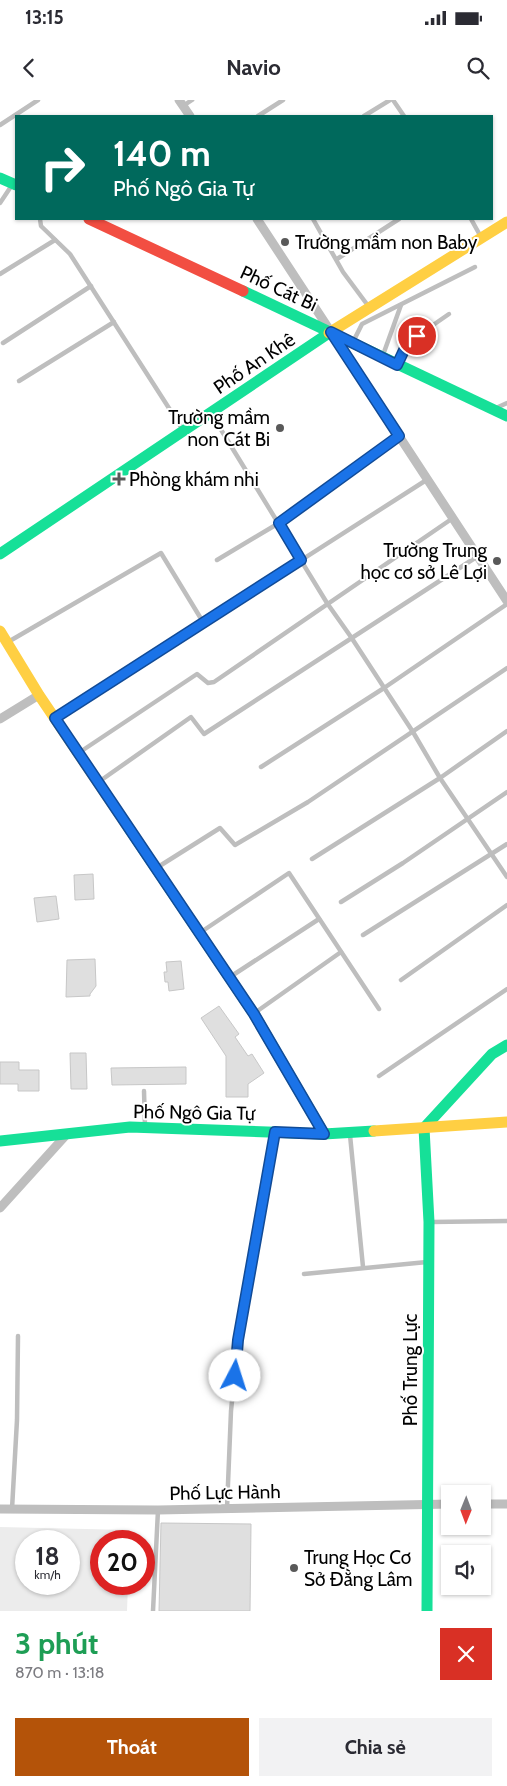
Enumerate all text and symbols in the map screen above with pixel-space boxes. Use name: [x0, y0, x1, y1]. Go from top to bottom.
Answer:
text: 13:15: [25, 6, 64, 29]
icon: back: [15, 54, 43, 82]
text: Navio: [226, 54, 281, 81]
icon: search: [464, 54, 492, 82]
text: 140 m: [113, 132, 211, 175]
icon: right: [30, 135, 95, 200]
text: Phố Ngô Gia Tự: [113, 175, 254, 202]
place label: Trường mầm non Baby: [295, 231, 478, 254]
marker: Trường mầm non Baby: [279, 236, 291, 248]
street label: Phố Cát Bi: [237, 261, 321, 316]
pin: [396, 315, 438, 357]
icon: arrive: [403, 322, 431, 350]
street label: Phố An Khê: [209, 328, 300, 399]
place label: Trường mầm non Cát Bi: [168, 406, 270, 451]
marker: Trường mầm non Cát Bi: [274, 422, 286, 434]
place label: Phòng khám nhi: [129, 468, 259, 491]
marker: Phòng khám nhi: [113, 473, 125, 485]
place label: Trường Trung học cơ sở Lê Lợi: [360, 539, 488, 584]
marker: Trường Trung học cơ sở Lê Lợi: [491, 555, 503, 567]
street label: Phố Ngô Gia Tự: [133, 1100, 257, 1125]
street label: Phố Trung Lực: [399, 1313, 422, 1426]
position arrow: [208, 1349, 260, 1401]
street label: Phố Lực Hành: [169, 1480, 281, 1505]
north arrow: [441, 1485, 491, 1535]
map controls: [441, 1485, 491, 1595]
speed limit sign: 20: [90, 1530, 155, 1595]
text: 18: [35, 1541, 60, 1571]
button: sound: [441, 1545, 491, 1595]
place label: Trung Học Cơ Sở Đằng Lâm: [304, 1546, 412, 1591]
marker: Trung Học Cơ Sở Đằng Lâm: [288, 1562, 300, 1574]
text: km/h: [34, 1567, 61, 1582]
text: 3 phút: [15, 1625, 98, 1662]
button: close: [440, 1628, 492, 1680]
text: 870 m · 13:18: [15, 1663, 105, 1682]
button: Thoát: [15, 1718, 249, 1776]
button: Chia sẻ: [259, 1718, 492, 1776]

